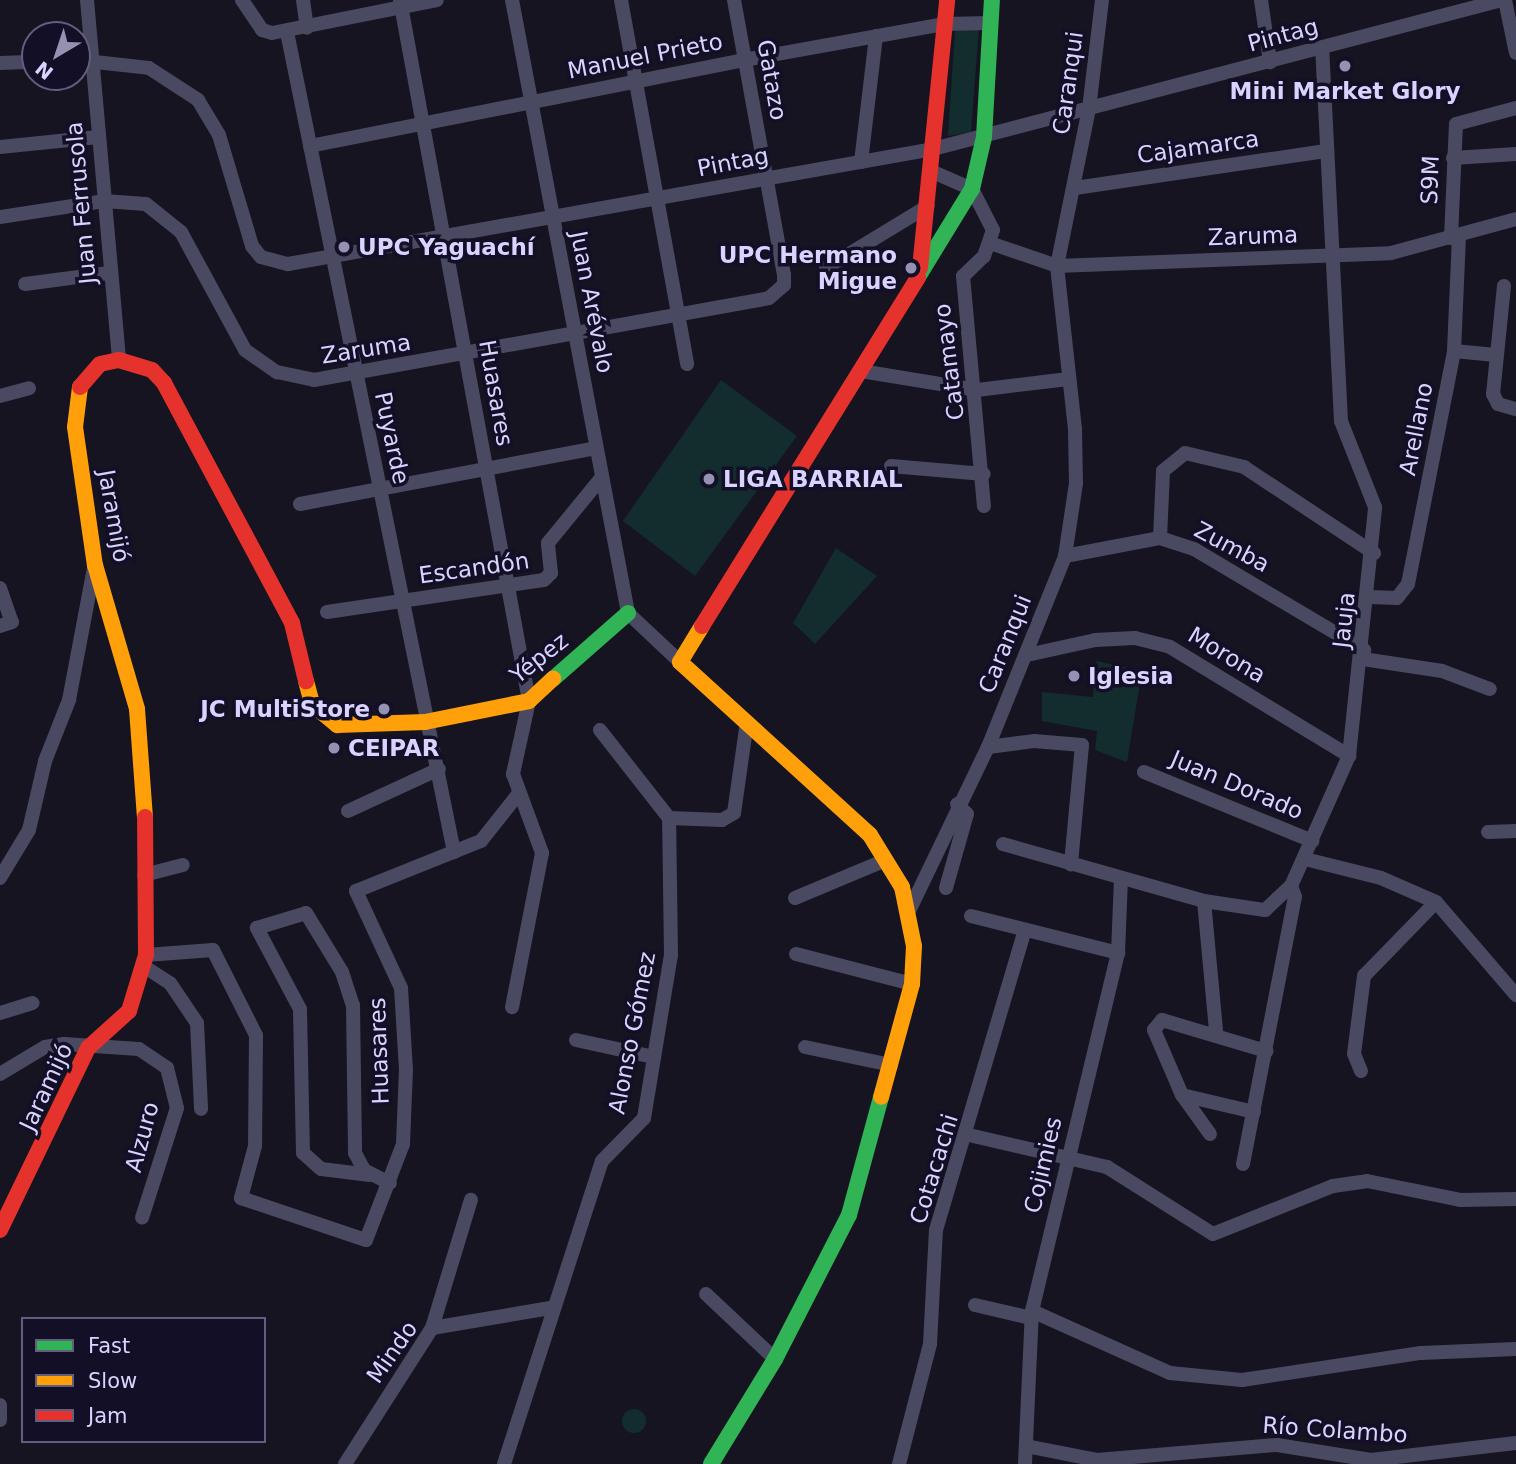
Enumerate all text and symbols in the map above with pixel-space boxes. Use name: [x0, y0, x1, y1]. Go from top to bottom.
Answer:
street label: Pintag: [1245, 12, 1321, 58]
north arrow: [21, 21, 91, 91]
street label: Manuel Prieto: [565, 27, 725, 85]
street label: Caranqui: [1047, 30, 1089, 136]
street label: Gatazo: [751, 38, 793, 122]
text: N: [31, 57, 57, 84]
marker: Mini Market Glory: [1337, 58, 1353, 74]
place label: Mini Market Glory: [1230, 77, 1460, 105]
street label: Juan Ferrusola: [60, 121, 102, 285]
street label: Cajamarca: [1135, 125, 1261, 169]
street label: Pintag: [695, 142, 771, 182]
street label: S9M: [1415, 155, 1445, 205]
street label: Zaruma: [1207, 221, 1299, 251]
street label: Juan Arévalo: [565, 229, 619, 375]
place label: UPC Yaguachí: [358, 233, 535, 261]
marker: UPC Yaguachí: [336, 239, 352, 255]
place label: UPC Hermano Migue: [719, 241, 897, 295]
marker: UPC Hermano Migue: [903, 260, 919, 276]
street label: Catamayo: [928, 302, 970, 422]
street label: Zaruma: [319, 328, 413, 370]
street label: Huasares: [473, 338, 519, 448]
street label: Arellano: [1393, 380, 1439, 478]
street label: Puyarde: [369, 389, 415, 487]
place label: LIGA BARRIAL: [723, 465, 903, 493]
street label: Jaramijó: [92, 467, 136, 565]
marker: LIGA BARRIAL: [701, 471, 717, 487]
street label: Zumba: [1190, 516, 1274, 578]
street label: Escandón: [417, 547, 531, 589]
street label: Caranqui: [973, 591, 1037, 697]
street label: Jauja: [1327, 591, 1361, 649]
street label: Morona: [1183, 621, 1271, 689]
street label: Yépez: [505, 627, 573, 689]
place label: Iglesia: [1088, 662, 1174, 690]
marker: Iglesia: [1066, 668, 1082, 684]
place label: JC MultiStore: [200, 695, 370, 723]
marker: JC MultiStore: [376, 701, 392, 717]
place label: CEIPAR: [348, 734, 439, 762]
marker: CEIPAR: [326, 740, 342, 756]
street label: Juan Dorado: [1167, 745, 1307, 825]
street label: Alonso Gómez: [603, 950, 661, 1116]
street label: Huasares: [363, 997, 395, 1105]
street label: Jaramijó: [14, 1039, 78, 1135]
street label: Alzuro: [119, 1099, 165, 1175]
street label: Cotacachi: [904, 1111, 964, 1227]
street label: Cojimies: [1019, 1114, 1067, 1216]
street label: Mindo: [361, 1316, 423, 1388]
legend: [21, 1317, 266, 1443]
text: Fast: [88, 1334, 130, 1358]
text: Slow: [88, 1369, 137, 1393]
text: Jam: [88, 1404, 128, 1428]
street label: Río Colambo: [1261, 1411, 1409, 1449]

